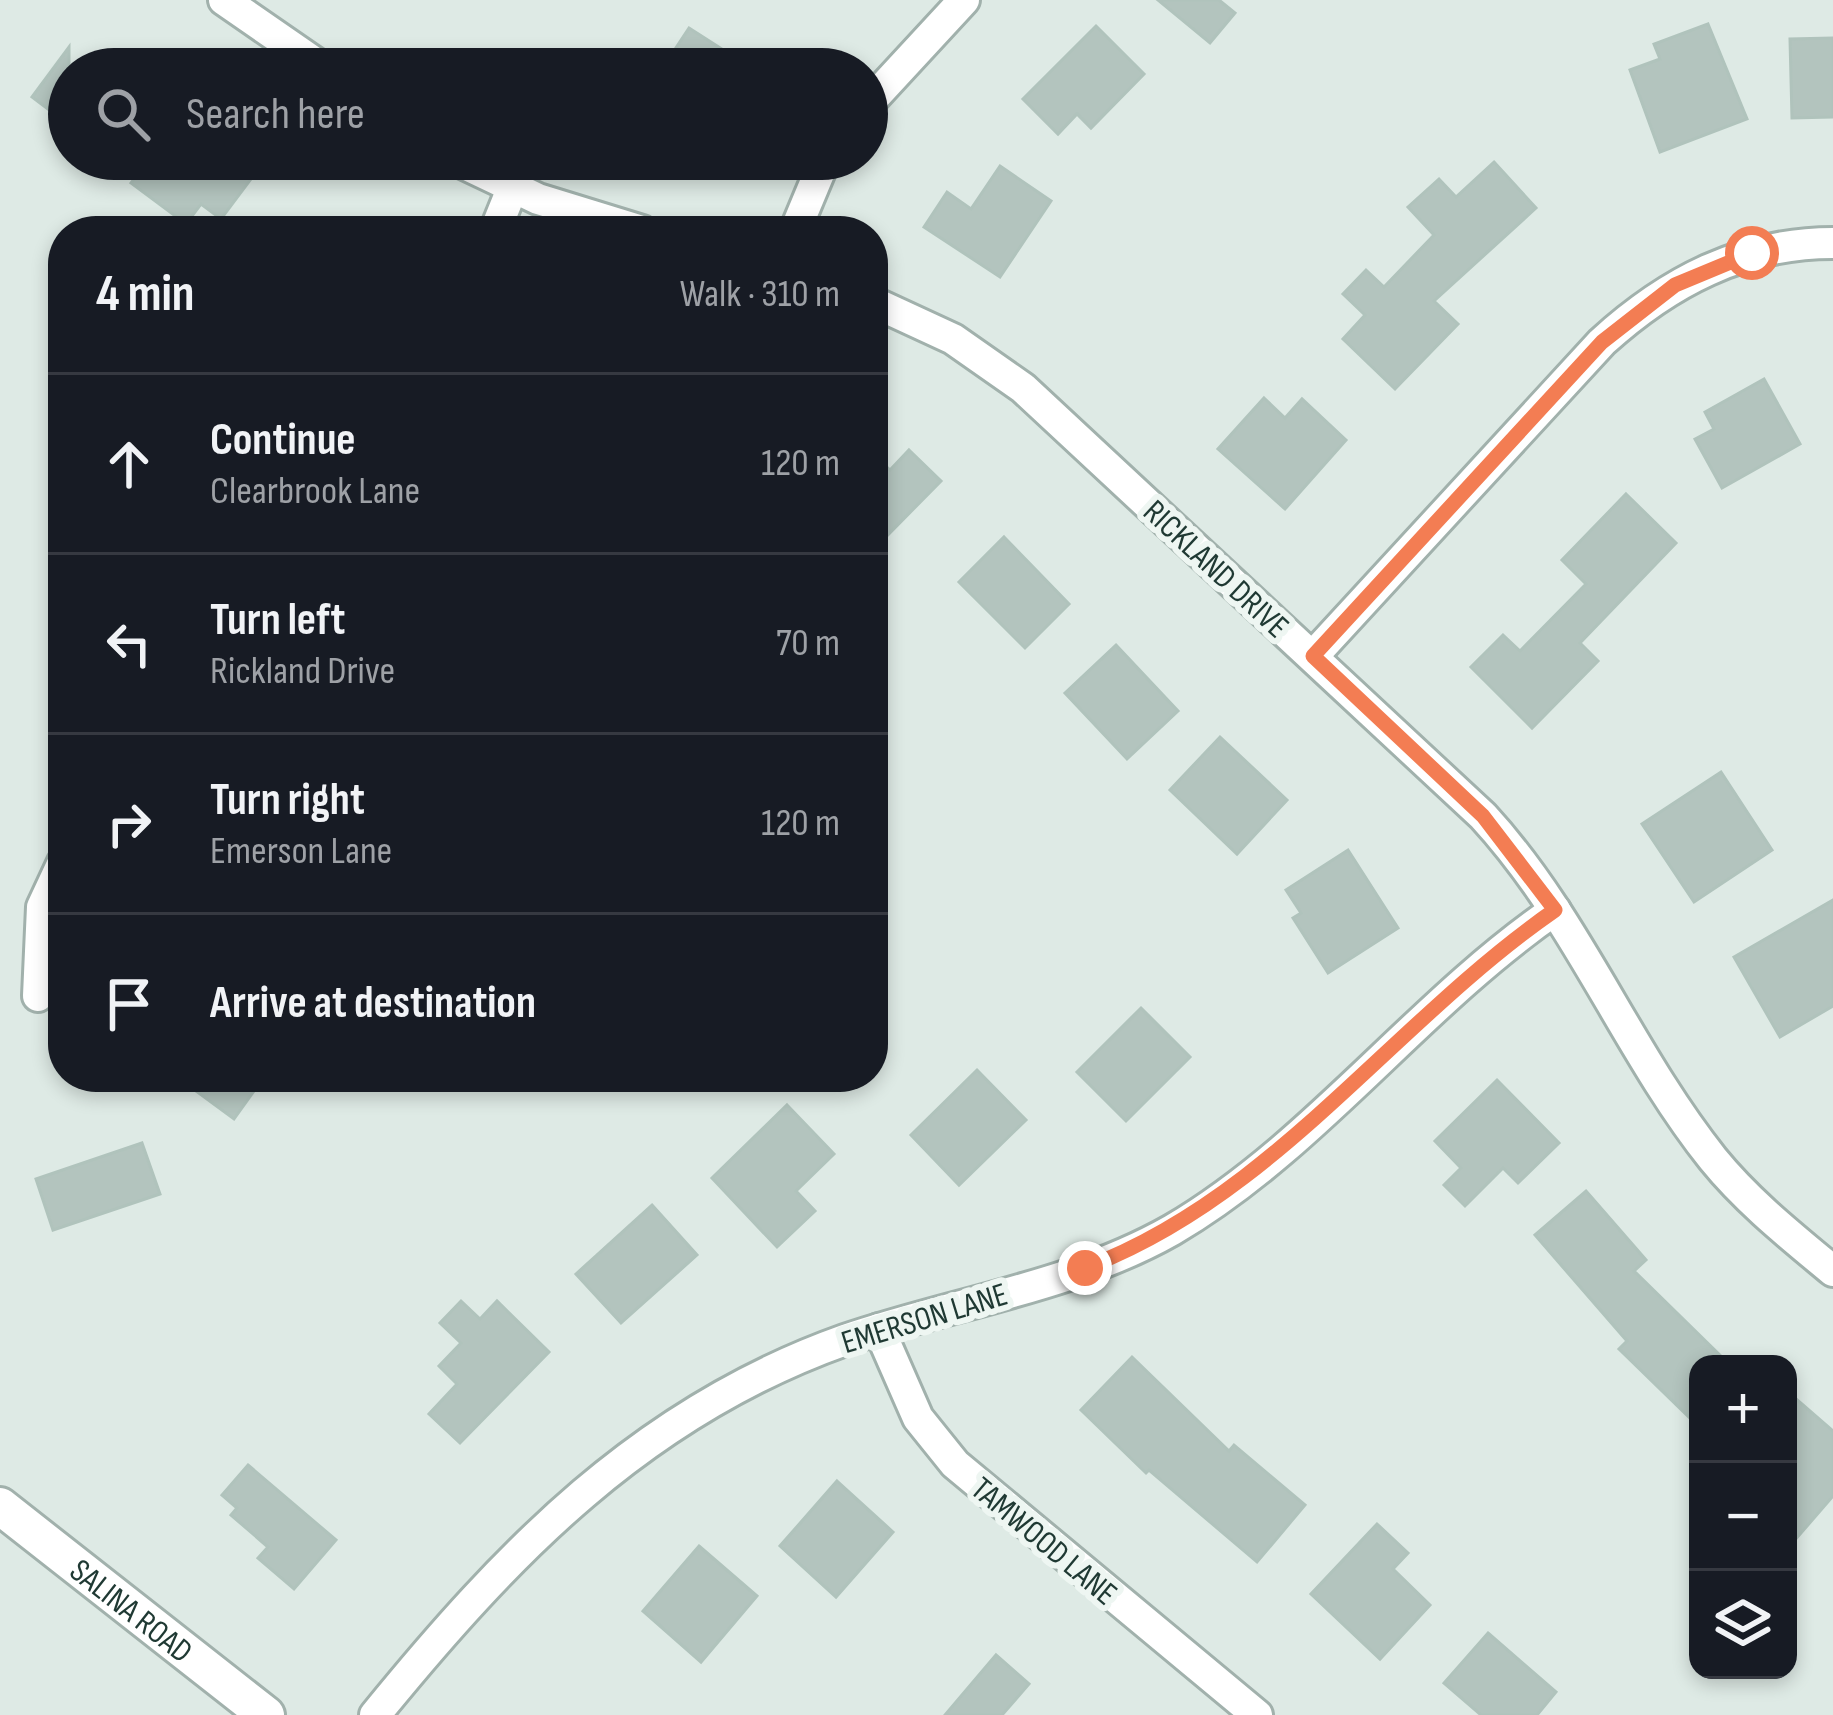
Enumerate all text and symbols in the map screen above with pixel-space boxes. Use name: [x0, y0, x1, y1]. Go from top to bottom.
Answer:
search box: [48, 48, 888, 180]
icon: search: [90, 81, 156, 147]
text: Search here: [186, 87, 365, 142]
route start: [1725, 226, 1779, 280]
text: 4 min: [96, 264, 195, 325]
text: Walk · 310 m: [680, 271, 840, 318]
text: Continue: [210, 413, 356, 468]
icon: ahead: [96, 431, 162, 497]
text: 120 m: [761, 440, 840, 487]
text: Clearbrook Lane: [210, 468, 420, 515]
street label: RICKLAND DRIVE: [1135, 492, 1297, 647]
text: Turn left: [210, 593, 345, 648]
icon: left: [96, 611, 162, 677]
text: 70 m: [776, 620, 840, 667]
text: Rickland Drive: [210, 648, 395, 695]
text: Turn right: [210, 773, 365, 828]
icon: right: [96, 791, 162, 857]
text: 120 m: [761, 800, 840, 847]
text: Emerson Lane: [210, 828, 392, 875]
icon: arrive: [96, 971, 162, 1037]
text: Arrive at destination: [210, 976, 536, 1031]
route end: [1058, 1241, 1112, 1295]
street label: EMERSON LANE: [837, 1275, 1012, 1363]
map controls: [1689, 1355, 1797, 1679]
button: +: [1689, 1355, 1797, 1463]
button: −: [1689, 1463, 1797, 1571]
street label: TAMWOOD LANE: [963, 1469, 1125, 1614]
street label: SALINA ROAD: [62, 1551, 200, 1672]
button: layers: [1689, 1571, 1797, 1679]

